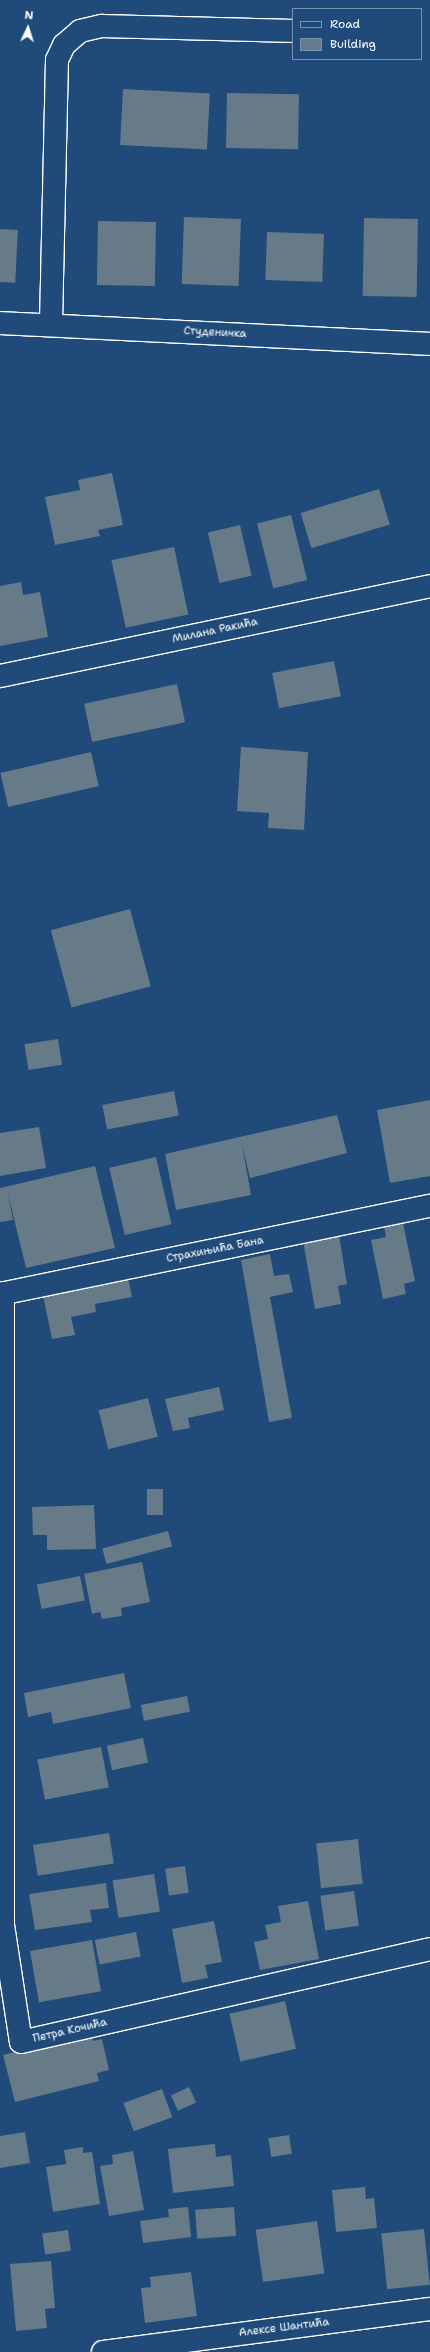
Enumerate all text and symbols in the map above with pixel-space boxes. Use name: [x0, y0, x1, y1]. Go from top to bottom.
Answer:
north arrow: [8, 8, 48, 48]
text: N: [24, 8, 34, 23]
legend: [292, 8, 422, 60]
text: Road: [330, 16, 360, 32]
text: Building: [330, 36, 376, 52]
street label: Студеничка: [183, 325, 247, 341]
street label: Милана Ракића: [171, 615, 259, 647]
street label: Страхињића Бана: [165, 1234, 265, 1266]
street label: Петра Кочића: [32, 2016, 108, 2046]
street label: Алексе Шантића: [238, 2316, 330, 2340]

